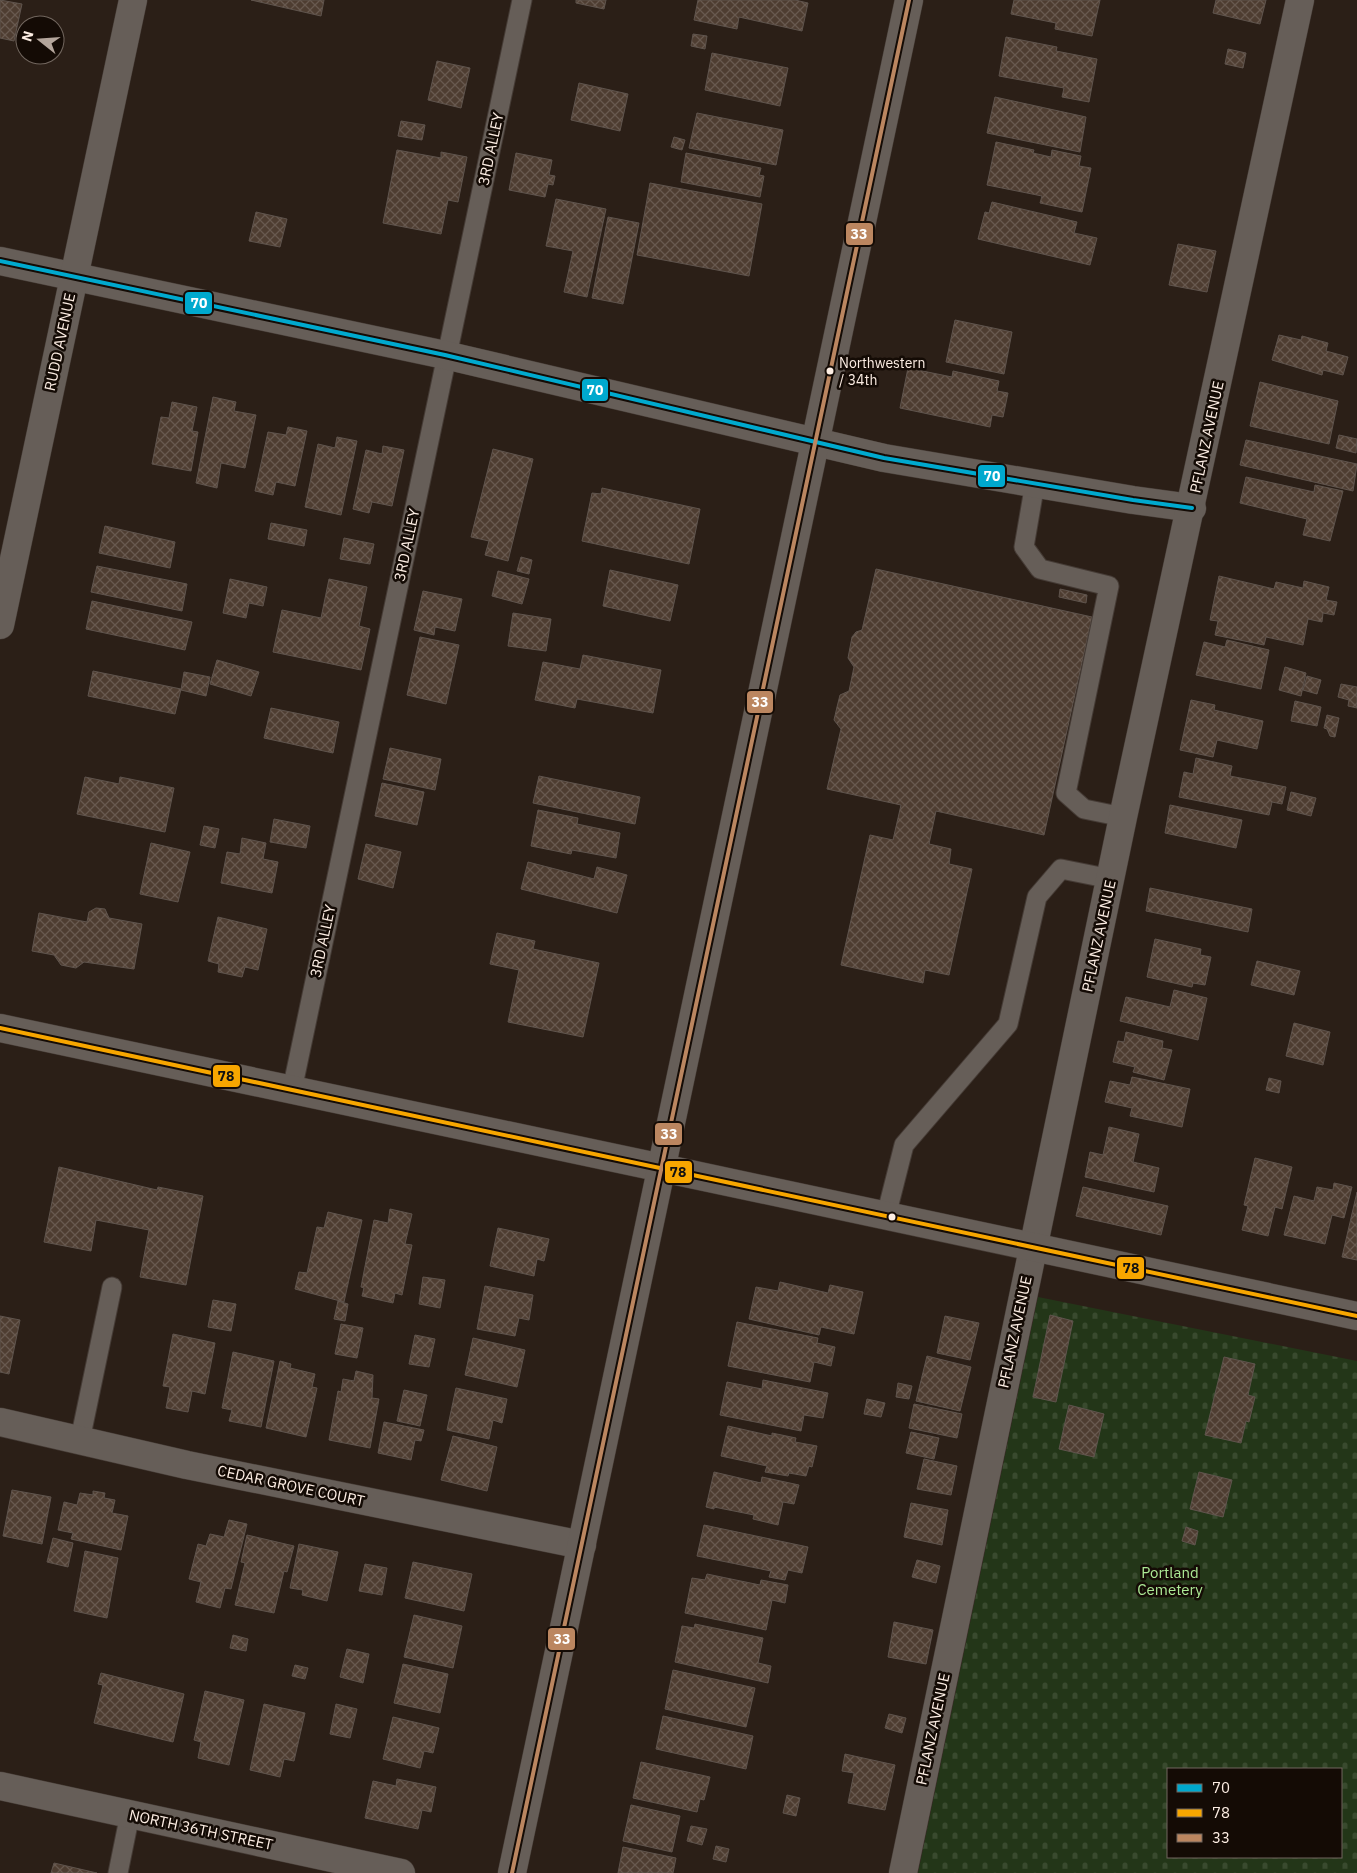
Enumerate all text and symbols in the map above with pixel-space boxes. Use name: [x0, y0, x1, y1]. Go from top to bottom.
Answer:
north arrow: [15, 15, 65, 65]
text: N: [17, 29, 38, 44]
street label: 3RD ALLEY: [474, 111, 508, 187]
line badge: 33: [845, 222, 874, 246]
text: 33: [851, 225, 867, 243]
street label: RUDD AVENUE: [40, 291, 79, 393]
line badge: 70: [184, 291, 213, 315]
text: 70: [191, 294, 207, 312]
place label: Northwestern / 34th: [839, 354, 925, 389]
marker: Northwestern / 34th: [825, 366, 835, 376]
line badge: 70: [581, 378, 609, 402]
street label: PFLANZ AVENUE: [1185, 379, 1228, 495]
text: 70: [587, 381, 603, 399]
line badge: 70: [977, 464, 1006, 488]
text: 70: [984, 467, 1000, 485]
street label: 3RD ALLEY: [390, 507, 424, 583]
line badge: 33: [746, 690, 774, 714]
text: 33: [752, 693, 768, 711]
street label: PFLANZ AVENUE: [1077, 878, 1120, 994]
street label: 3RD ALLEY: [306, 903, 340, 979]
line badge: 78: [212, 1064, 241, 1088]
text: 78: [218, 1067, 234, 1085]
line badge: 33: [654, 1122, 683, 1146]
text: 33: [661, 1125, 677, 1143]
line badge: 78: [664, 1160, 693, 1184]
text: 78: [670, 1163, 686, 1181]
unlabelled marker: [887, 1212, 897, 1222]
line badge: 78: [1116, 1256, 1145, 1280]
text: 78: [1123, 1259, 1139, 1277]
street label: PFLANZ AVENUE: [993, 1274, 1036, 1390]
street label: CEDAR GROVE COURT: [216, 1461, 367, 1511]
park label: Portland Cemetery: [1137, 1563, 1203, 1599]
line badge: 33: [547, 1627, 576, 1651]
text: 33: [554, 1630, 570, 1648]
street label: PFLANZ AVENUE: [911, 1671, 954, 1787]
legend: [1167, 1768, 1342, 1858]
text: 70: [1212, 1778, 1230, 1797]
text: 78: [1212, 1803, 1230, 1822]
street label: NORTH 36TH STREET: [127, 1805, 275, 1854]
text: 33: [1212, 1828, 1230, 1847]

